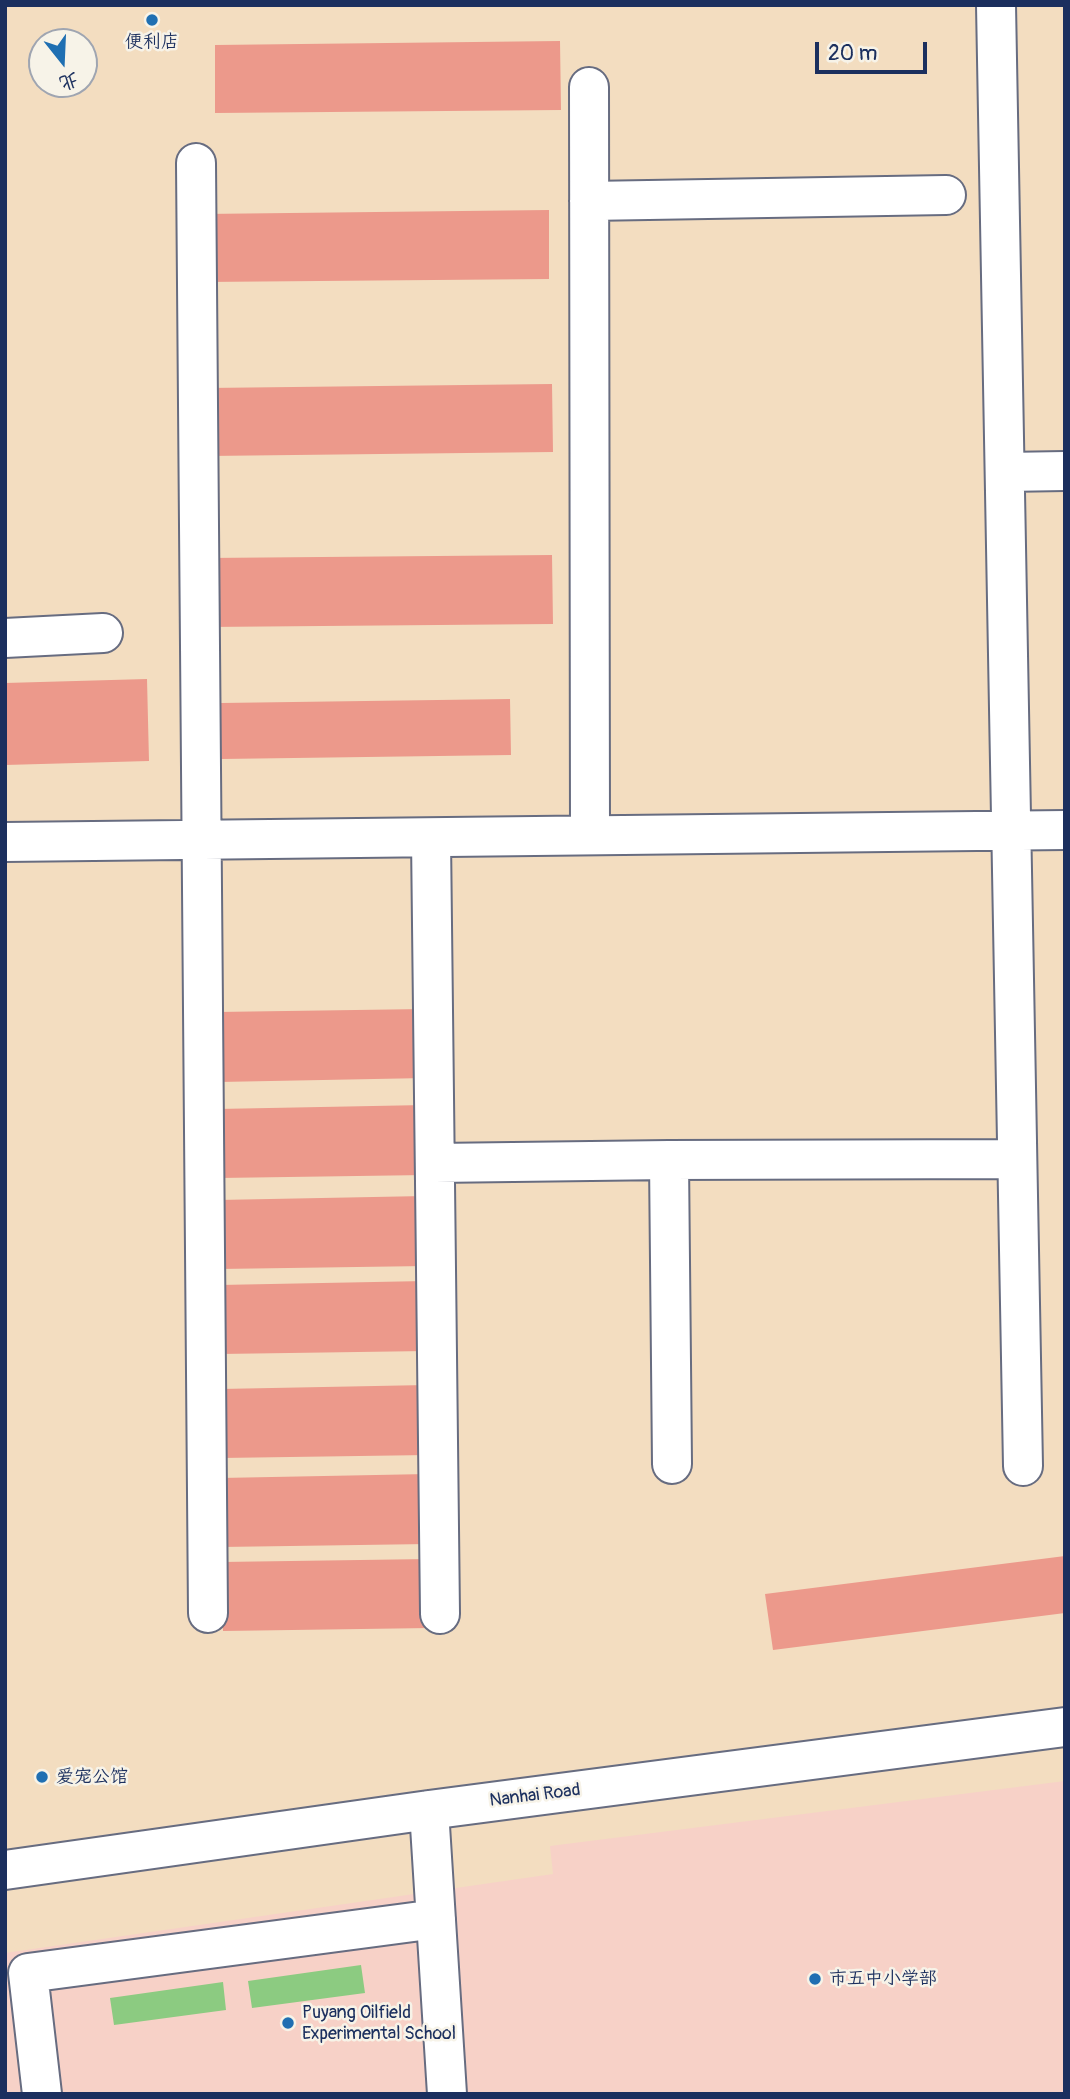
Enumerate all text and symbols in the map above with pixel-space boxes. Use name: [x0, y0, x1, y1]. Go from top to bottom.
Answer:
marker: 便利店: [144, 12, 160, 28]
north arrow: [28, 28, 98, 98]
scale bar: [818, 28, 930, 72]
place label: 便利店: [125, 31, 179, 53]
text: 20 m: [828, 40, 877, 67]
text: 北: [56, 67, 82, 95]
place label: 爱宠公馆: [56, 1766, 128, 1788]
marker: 爱宠公馆: [34, 1769, 50, 1785]
street label: Nanhai Road: [488, 1780, 582, 1812]
place label: 市五中小学部: [829, 1968, 937, 1990]
marker: 市五中小学部: [807, 1971, 823, 1987]
place label: Puyang Oilfield Experimental School: [302, 2002, 456, 2044]
marker: Puyang Oilfield Experimental School: [280, 2015, 296, 2031]

